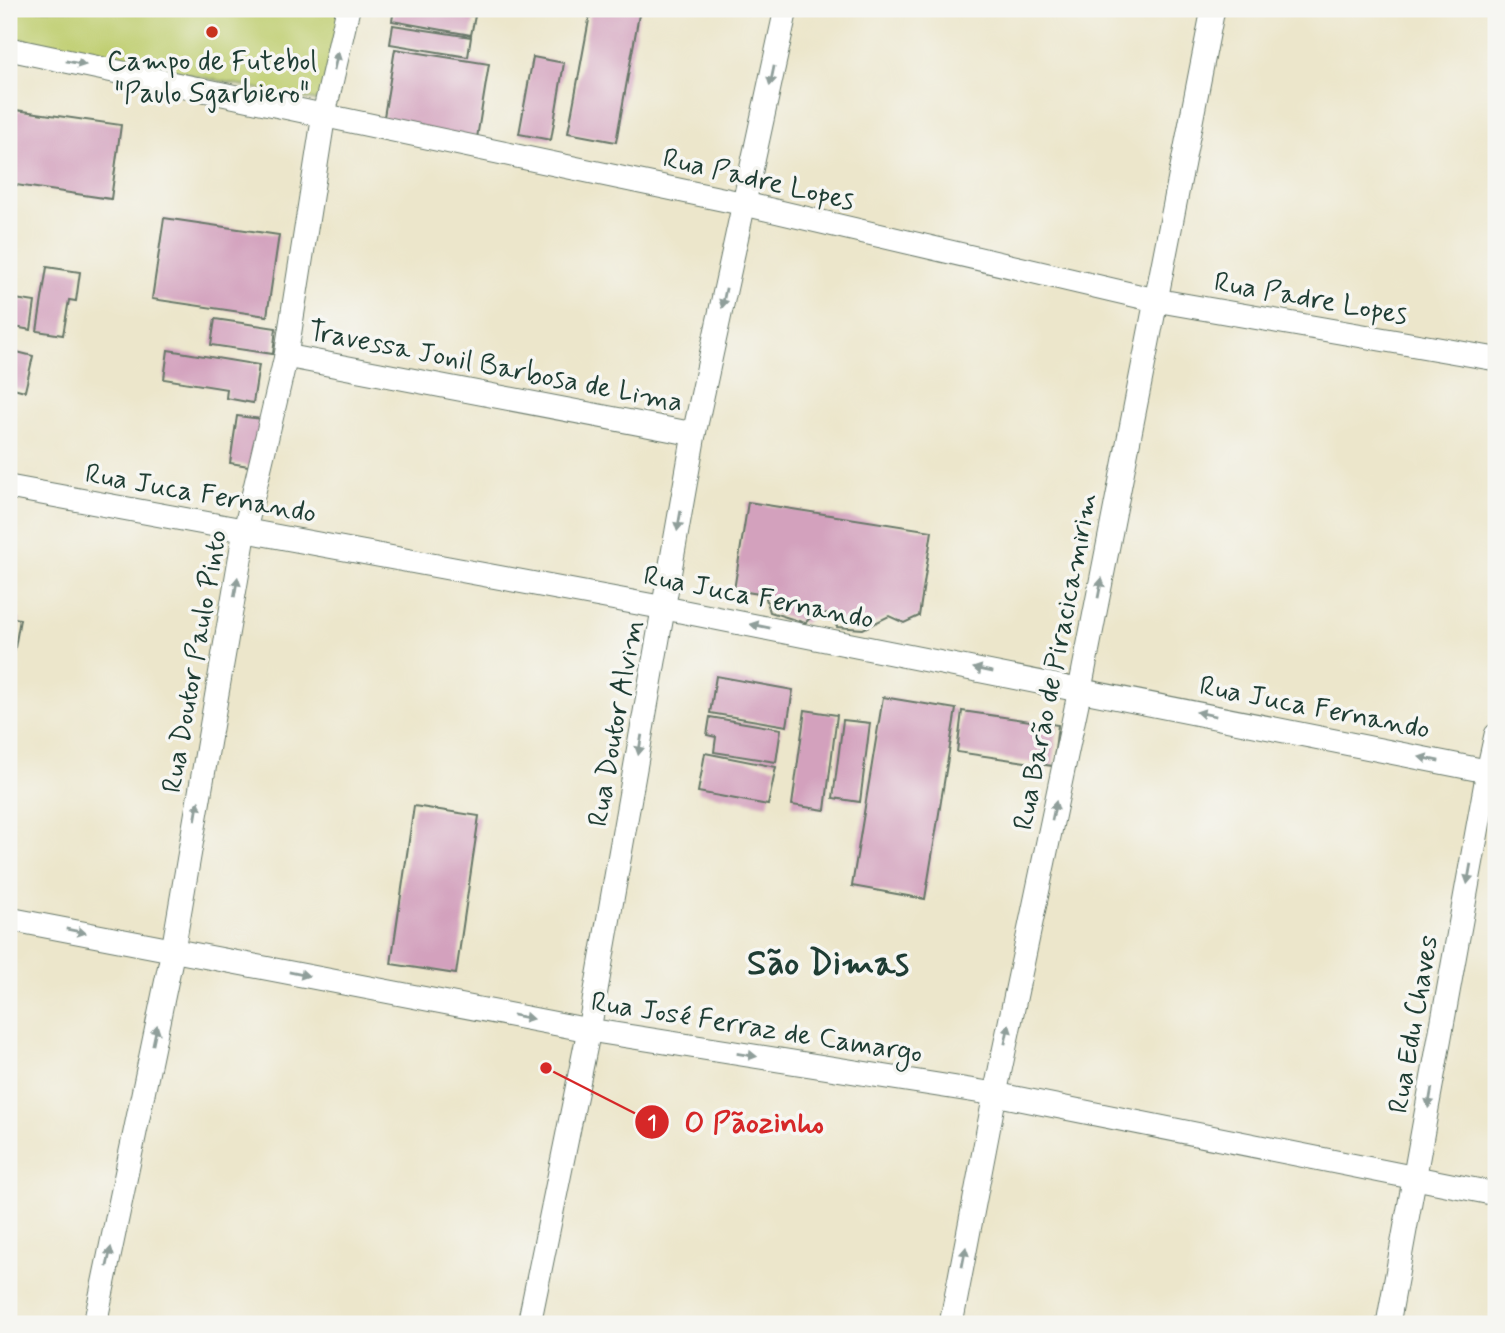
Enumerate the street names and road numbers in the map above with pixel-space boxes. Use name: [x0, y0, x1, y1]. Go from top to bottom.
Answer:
street label: Rua Padre Lopes: [659, 140, 858, 220]
street label: Rua Padre Lopes: [1211, 264, 1410, 335]
street label: Travessa Jonil Barbosa de Lima: [305, 313, 686, 422]
street label: Rua Juca Fernando: [82, 456, 319, 533]
street label: Rua Barão de Piracicamirim: [1006, 490, 1107, 833]
street label: Rua Doutor Paulo Pinto: [154, 527, 237, 796]
street label: Rua Juca Fernando: [640, 558, 877, 639]
street label: Rua Doutor Alvim: [580, 617, 653, 830]
street label: Rua Juca Fernando: [1196, 668, 1433, 749]
street label: Rua Edu Chaves: [1381, 933, 1448, 1116]
street label: Rua José Ferraz de Camargo: [588, 984, 925, 1075]

